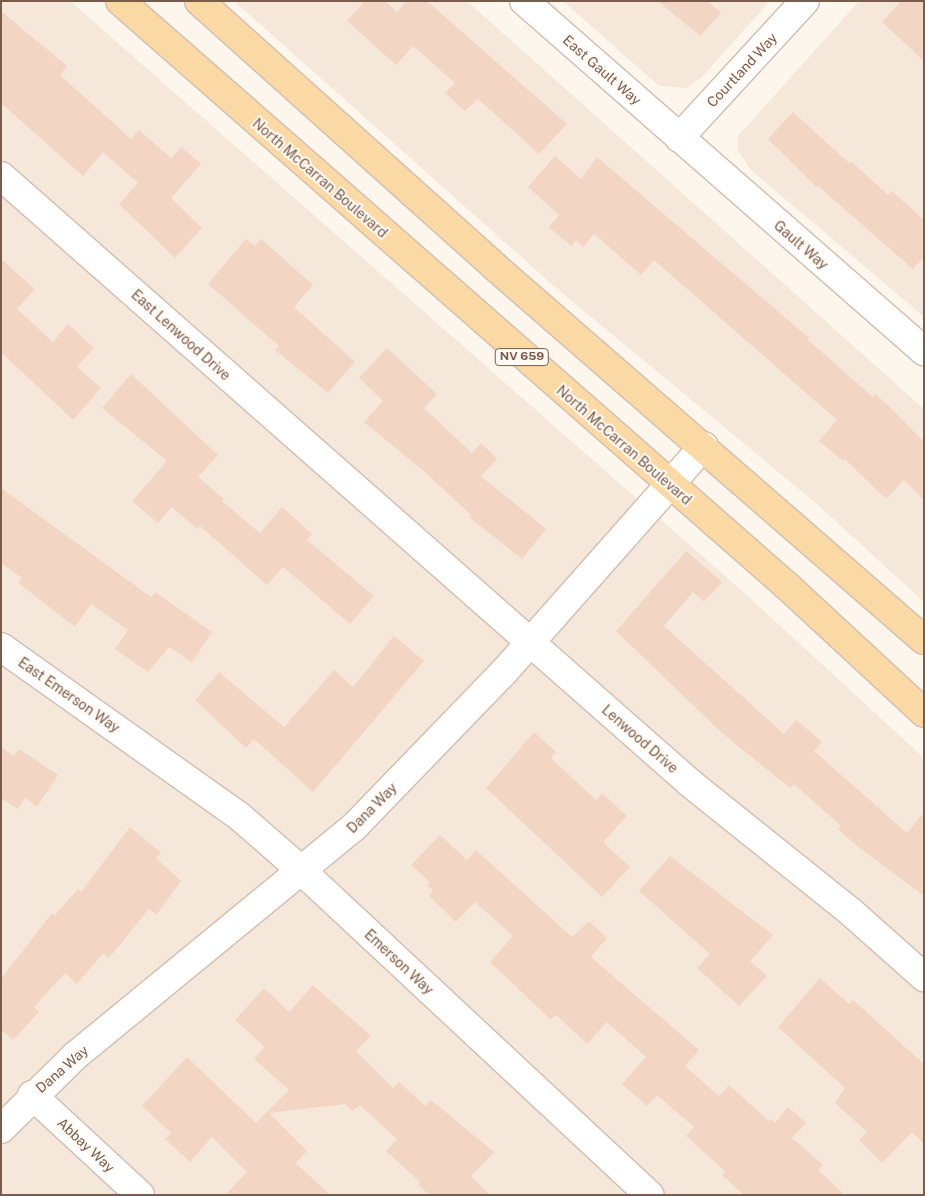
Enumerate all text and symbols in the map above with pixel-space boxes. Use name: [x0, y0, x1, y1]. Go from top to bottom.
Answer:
street label: Courtland Way: [703, 29, 781, 111]
street label: East Gault Way: [559, 31, 645, 109]
street label: North McCarran Boulevard: [249, 115, 391, 241]
street label: Gault Way: [770, 217, 832, 273]
street label: East Lenwood Drive: [128, 286, 234, 384]
road number: NV 659: [494, 348, 550, 367]
street label: North McCarran Boulevard: [553, 382, 695, 508]
street label: East Emerson Way: [15, 654, 123, 736]
street label: Lenwood Drive: [598, 701, 682, 777]
street label: Dana Way: [343, 779, 401, 837]
street label: Emerson Way: [361, 926, 437, 998]
street label: Dana Way: [32, 1042, 92, 1096]
street label: Abbay Way: [54, 1114, 118, 1176]

